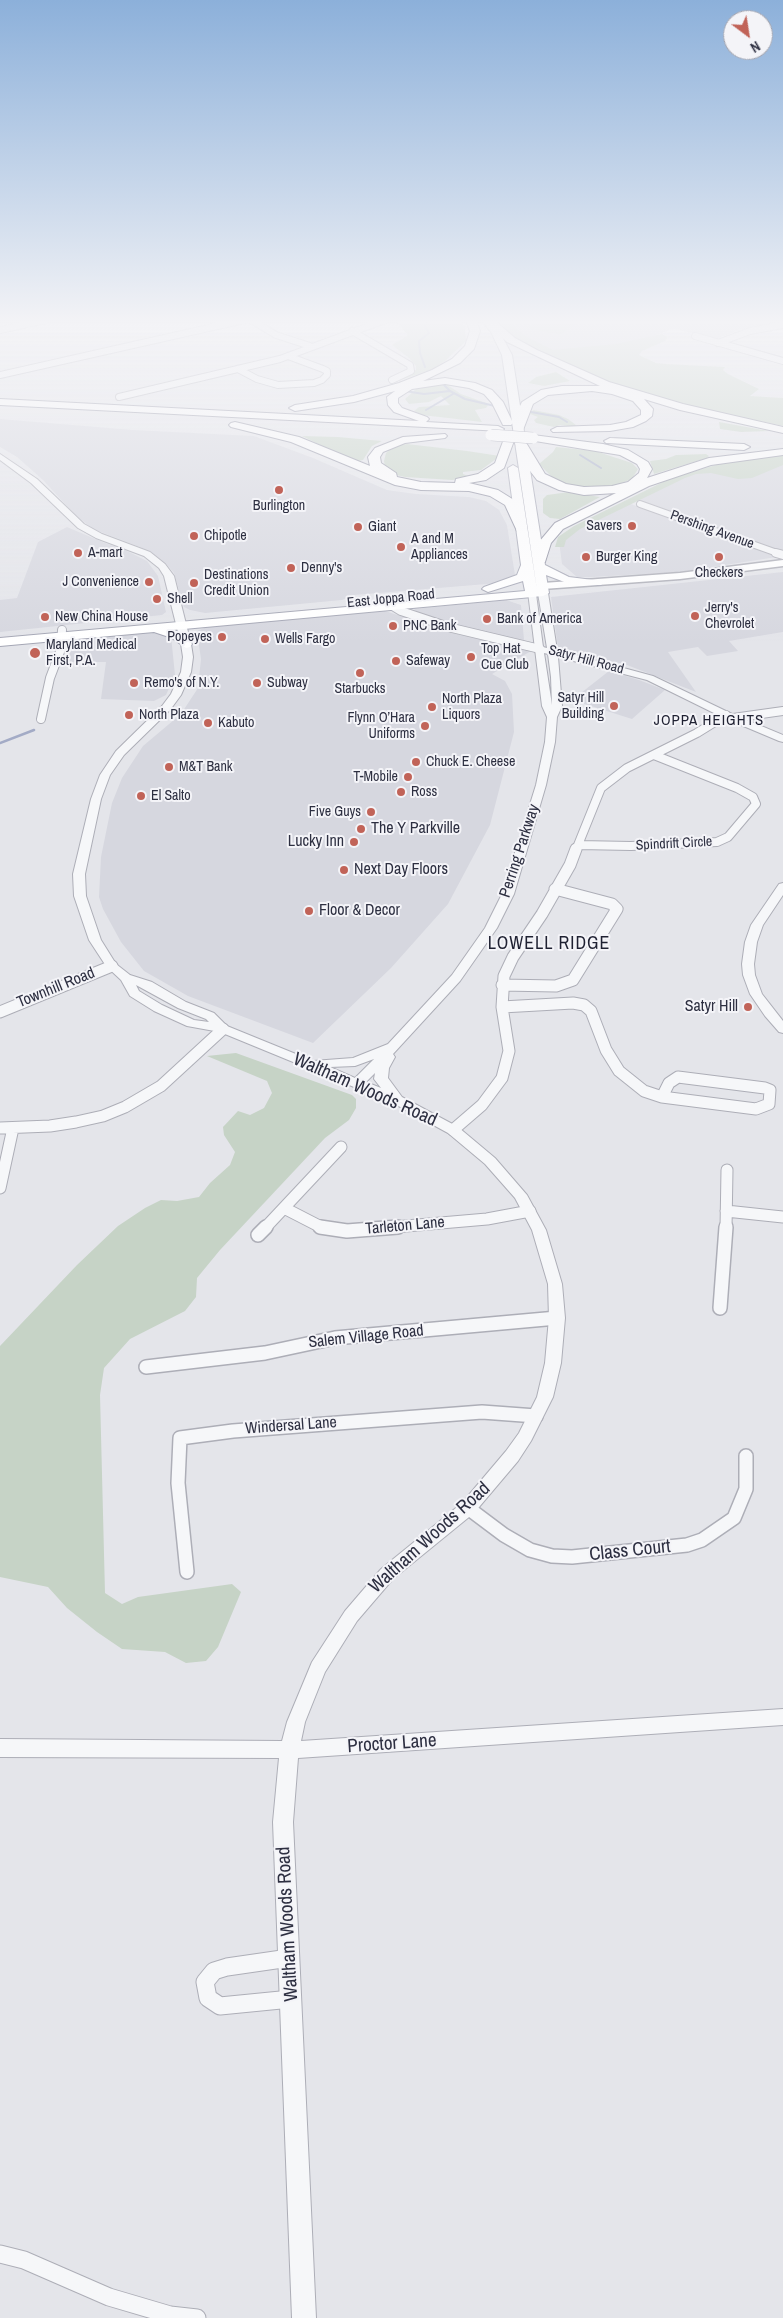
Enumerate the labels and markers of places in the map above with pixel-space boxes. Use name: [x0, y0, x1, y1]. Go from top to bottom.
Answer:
marker: Burlington: [273, 484, 285, 496]
place label: Burlington: [253, 498, 305, 514]
place label: Savers: [586, 518, 622, 534]
place label: Giant: [368, 519, 396, 535]
marker: Savers: [626, 520, 638, 532]
marker: Giant: [352, 521, 364, 533]
place label: Chipotle: [204, 528, 247, 544]
marker: Chipotle: [188, 530, 200, 542]
place label: A and M Appliances: [411, 531, 468, 564]
marker: A and M Appliances: [395, 541, 407, 553]
place label: A-mart: [88, 545, 122, 561]
marker: A-mart: [72, 547, 84, 559]
place label: Burger King: [596, 549, 657, 565]
marker: Burger King: [580, 551, 592, 563]
marker: Checkers: [713, 551, 725, 563]
place label: Denny's: [301, 560, 342, 576]
marker: Denny's: [285, 562, 297, 574]
place label: Checkers: [695, 565, 743, 581]
place label: Destinations Credit Union: [204, 567, 269, 600]
place label: J Convenience: [62, 574, 139, 590]
marker: J Convenience: [143, 576, 155, 588]
marker: Destinations Credit Union: [188, 577, 200, 589]
place label: Shell: [167, 591, 193, 607]
marker: Shell: [151, 593, 163, 605]
place label: Jerry's Chevrolet: [705, 600, 754, 632]
place label: New China House: [55, 609, 148, 625]
marker: Jerry's Chevrolet: [689, 610, 701, 622]
marker: New China House: [39, 611, 51, 623]
place label: Bank of America: [497, 611, 582, 627]
marker: Bank of America: [481, 613, 493, 625]
place label: PNC Bank: [403, 618, 457, 634]
marker: PNC Bank: [387, 620, 399, 632]
place label: Popeyes: [167, 629, 212, 645]
marker: Popeyes: [216, 631, 228, 643]
place label: Wells Fargo: [275, 631, 335, 647]
marker: Wells Fargo: [259, 633, 271, 645]
place label: Maryland Medical First, P.A.: [46, 637, 137, 670]
place label: Top Hat Cue Club: [481, 641, 529, 674]
marker: Maryland Medical First, P.A.: [28, 646, 42, 660]
marker: Top Hat Cue Club: [465, 651, 477, 663]
place label: Safeway: [406, 653, 450, 669]
marker: Safeway: [390, 655, 402, 667]
marker: Starbucks: [354, 667, 366, 679]
place label: Remo's of N.Y.: [144, 675, 219, 691]
place label: Subway: [267, 675, 308, 691]
marker: Remo's of N.Y.: [128, 677, 140, 689]
marker: Subway: [251, 677, 263, 689]
place label: Starbucks: [334, 681, 386, 697]
place label: Satyr Hill Building: [557, 690, 604, 722]
place label: North Plaza Liquors: [442, 691, 502, 724]
marker: Satyr Hill Building: [608, 700, 620, 712]
marker: North Plaza Liquors: [426, 701, 438, 713]
place label: North Plaza: [139, 707, 199, 723]
marker: North Plaza: [123, 709, 135, 721]
place label: Flynn O’Hara Uniforms: [347, 710, 415, 742]
place label: Kabuto: [218, 715, 254, 731]
marker: Kabuto: [202, 717, 214, 729]
marker: Flynn O’Hara Uniforms: [419, 720, 431, 732]
place label: Chuck E. Cheese: [426, 754, 515, 770]
marker: Chuck E. Cheese: [410, 756, 422, 768]
place label: M&T Bank: [179, 759, 233, 775]
marker: M&T Bank: [163, 761, 175, 773]
place label: T-Mobile: [353, 769, 398, 785]
marker: T-Mobile: [402, 771, 414, 783]
place label: Ross: [411, 784, 437, 800]
marker: Ross: [395, 786, 407, 798]
place label: El Salto: [151, 788, 191, 804]
marker: El Salto: [135, 790, 147, 802]
place label: Five Guys: [309, 804, 361, 820]
marker: Five Guys: [365, 806, 377, 818]
place label: The Y Parkville: [371, 819, 460, 839]
marker: The Y Parkville: [355, 823, 367, 835]
place label: Lucky Inn: [288, 832, 344, 852]
marker: Lucky Inn: [348, 836, 360, 848]
place label: Next Day Floors: [354, 860, 448, 880]
marker: Next Day Floors: [338, 864, 350, 876]
place label: Floor & Decor: [319, 901, 400, 921]
marker: Floor & Decor: [303, 905, 315, 917]
place label: Satyr Hill: [685, 997, 738, 1017]
marker: Satyr Hill: [742, 1001, 754, 1013]

